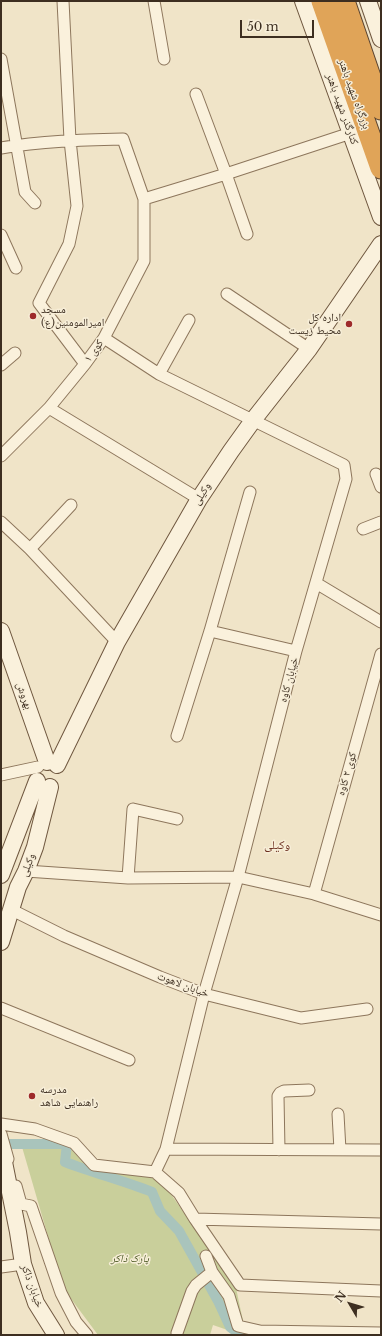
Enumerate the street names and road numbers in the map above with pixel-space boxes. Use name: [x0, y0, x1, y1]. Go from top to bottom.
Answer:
street label: بزرگراه شهید باهنر: [335, 57, 373, 131]
street label: کنارگذر شهید باهنر: [323, 72, 361, 146]
street label: کوی ۱: [82, 337, 106, 365]
street label: وکیلی: [190, 480, 214, 508]
street label: خیابان کاوه: [277, 656, 301, 704]
street label: بهروش: [13, 681, 35, 711]
street label: کوی ۲ کاوه: [334, 751, 360, 797]
street label: وکیلی: [18, 851, 38, 879]
street label: خیابان لاهوت: [155, 970, 211, 1000]
street label: خیابان ذاکر: [18, 1262, 46, 1310]

